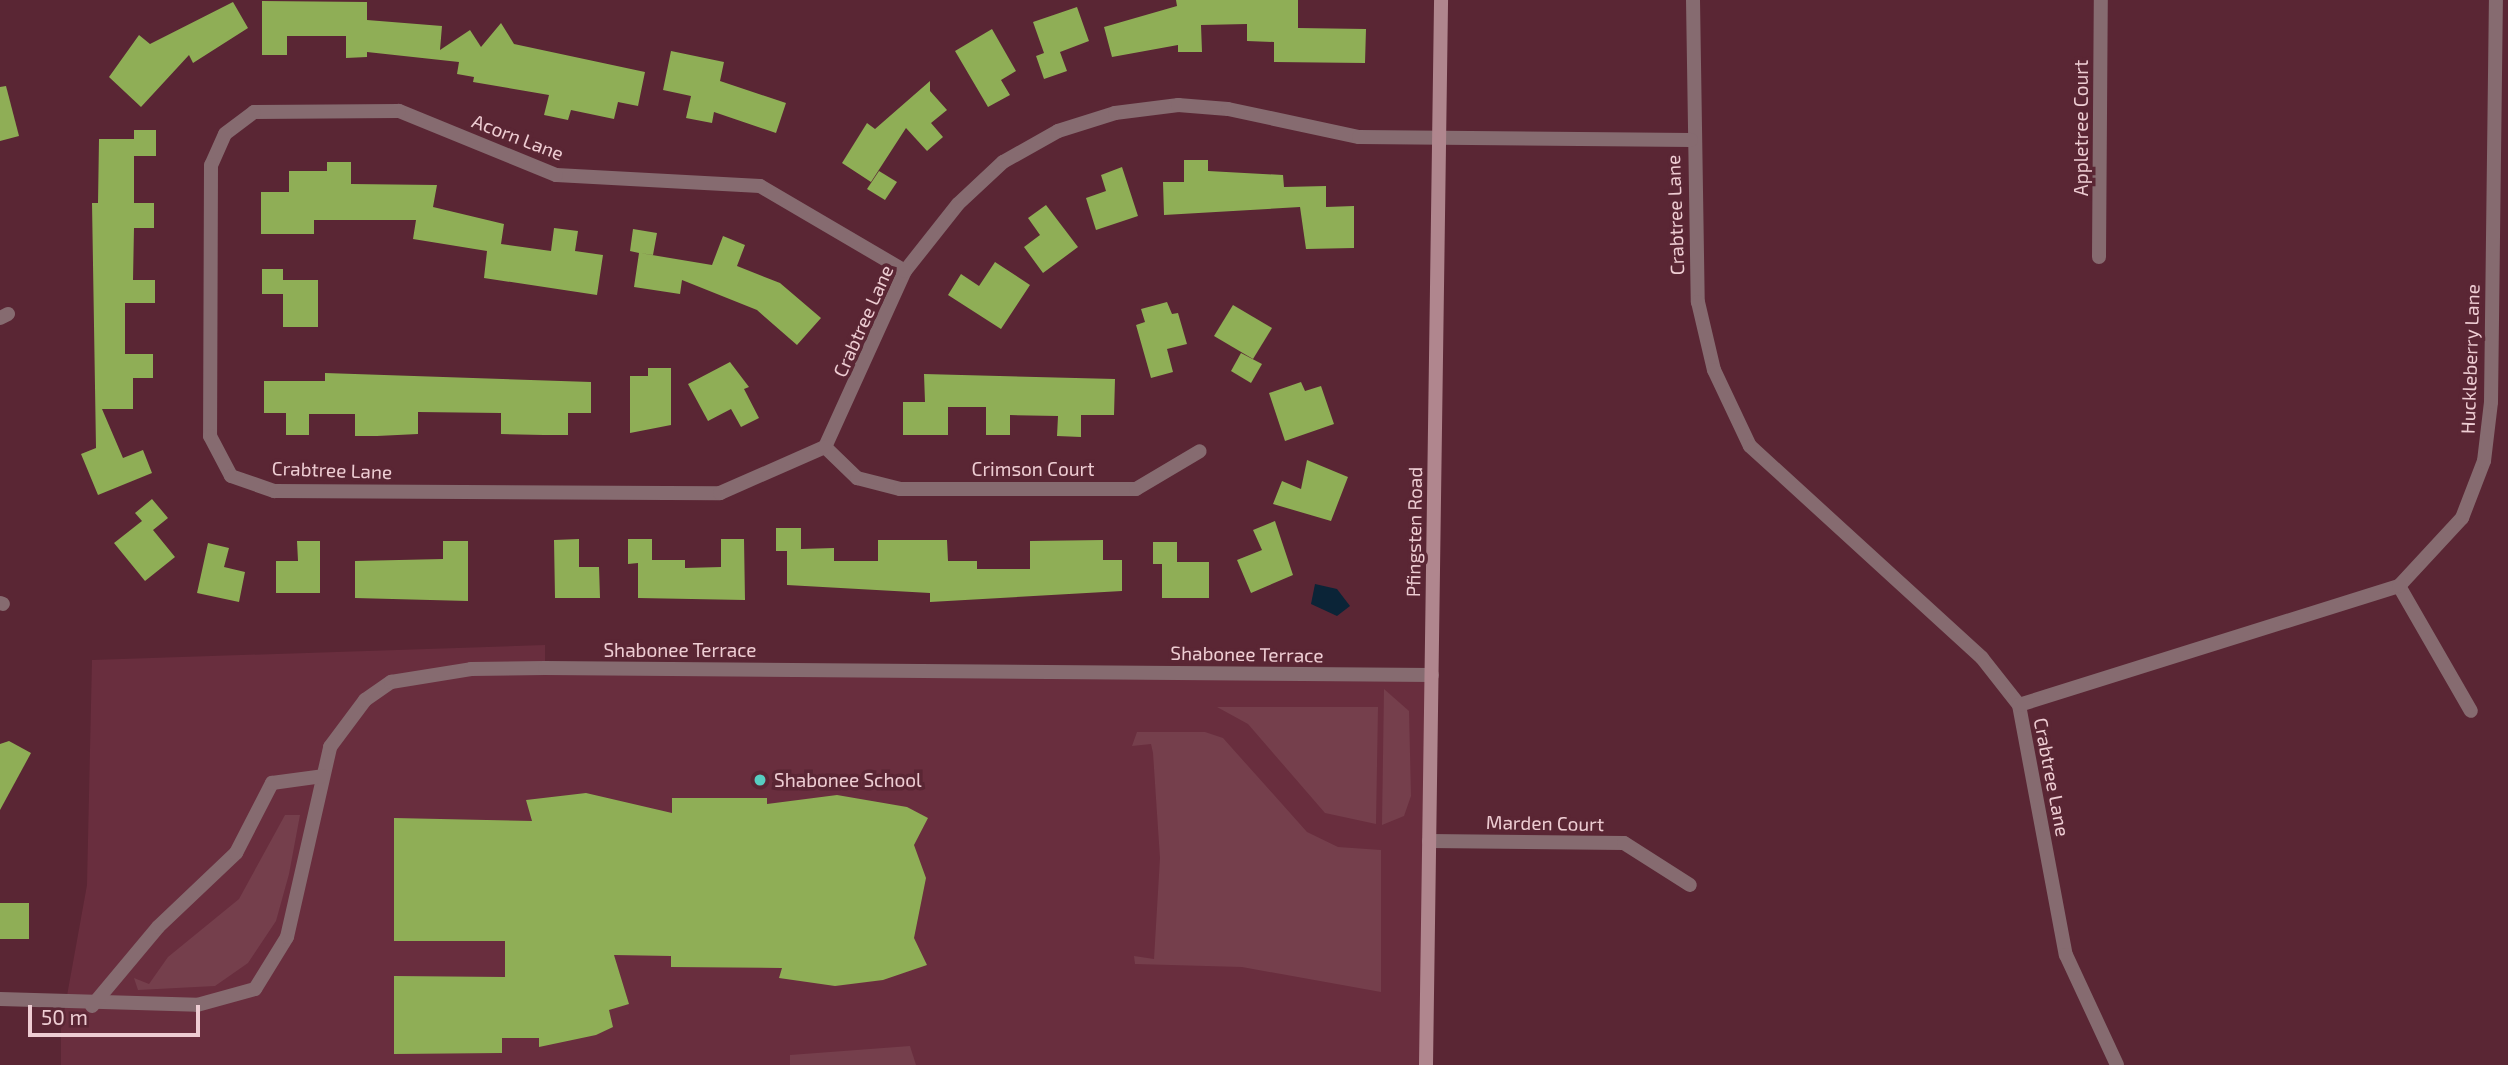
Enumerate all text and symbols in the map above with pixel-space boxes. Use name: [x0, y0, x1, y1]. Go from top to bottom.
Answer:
street label: Appletree Court: [2070, 60, 2092, 196]
street label: Acorn Lane: [469, 109, 567, 165]
street label: Crabtree Lane: [1662, 154, 1688, 276]
street label: Crabtree Lane: [828, 261, 898, 381]
street label: Huckleberry Lane: [2456, 283, 2484, 435]
street label: Crabtree Lane: [271, 457, 393, 483]
street label: Crimson Court: [972, 458, 1094, 480]
street label: Pfingsten Road: [1401, 467, 1427, 597]
street label: Shabonee Terrace: [603, 639, 757, 661]
street label: Shabonee Terrace: [1170, 641, 1324, 667]
street label: Crabtree Lane: [2029, 716, 2075, 838]
place label: Shabonee School: [774, 769, 922, 791]
marker: Shabonee School: [752, 772, 768, 788]
street label: Marden Court: [1486, 811, 1604, 835]
scale bar: [32, 992, 203, 1036]
text: 50 m: [41, 1004, 88, 1029]

